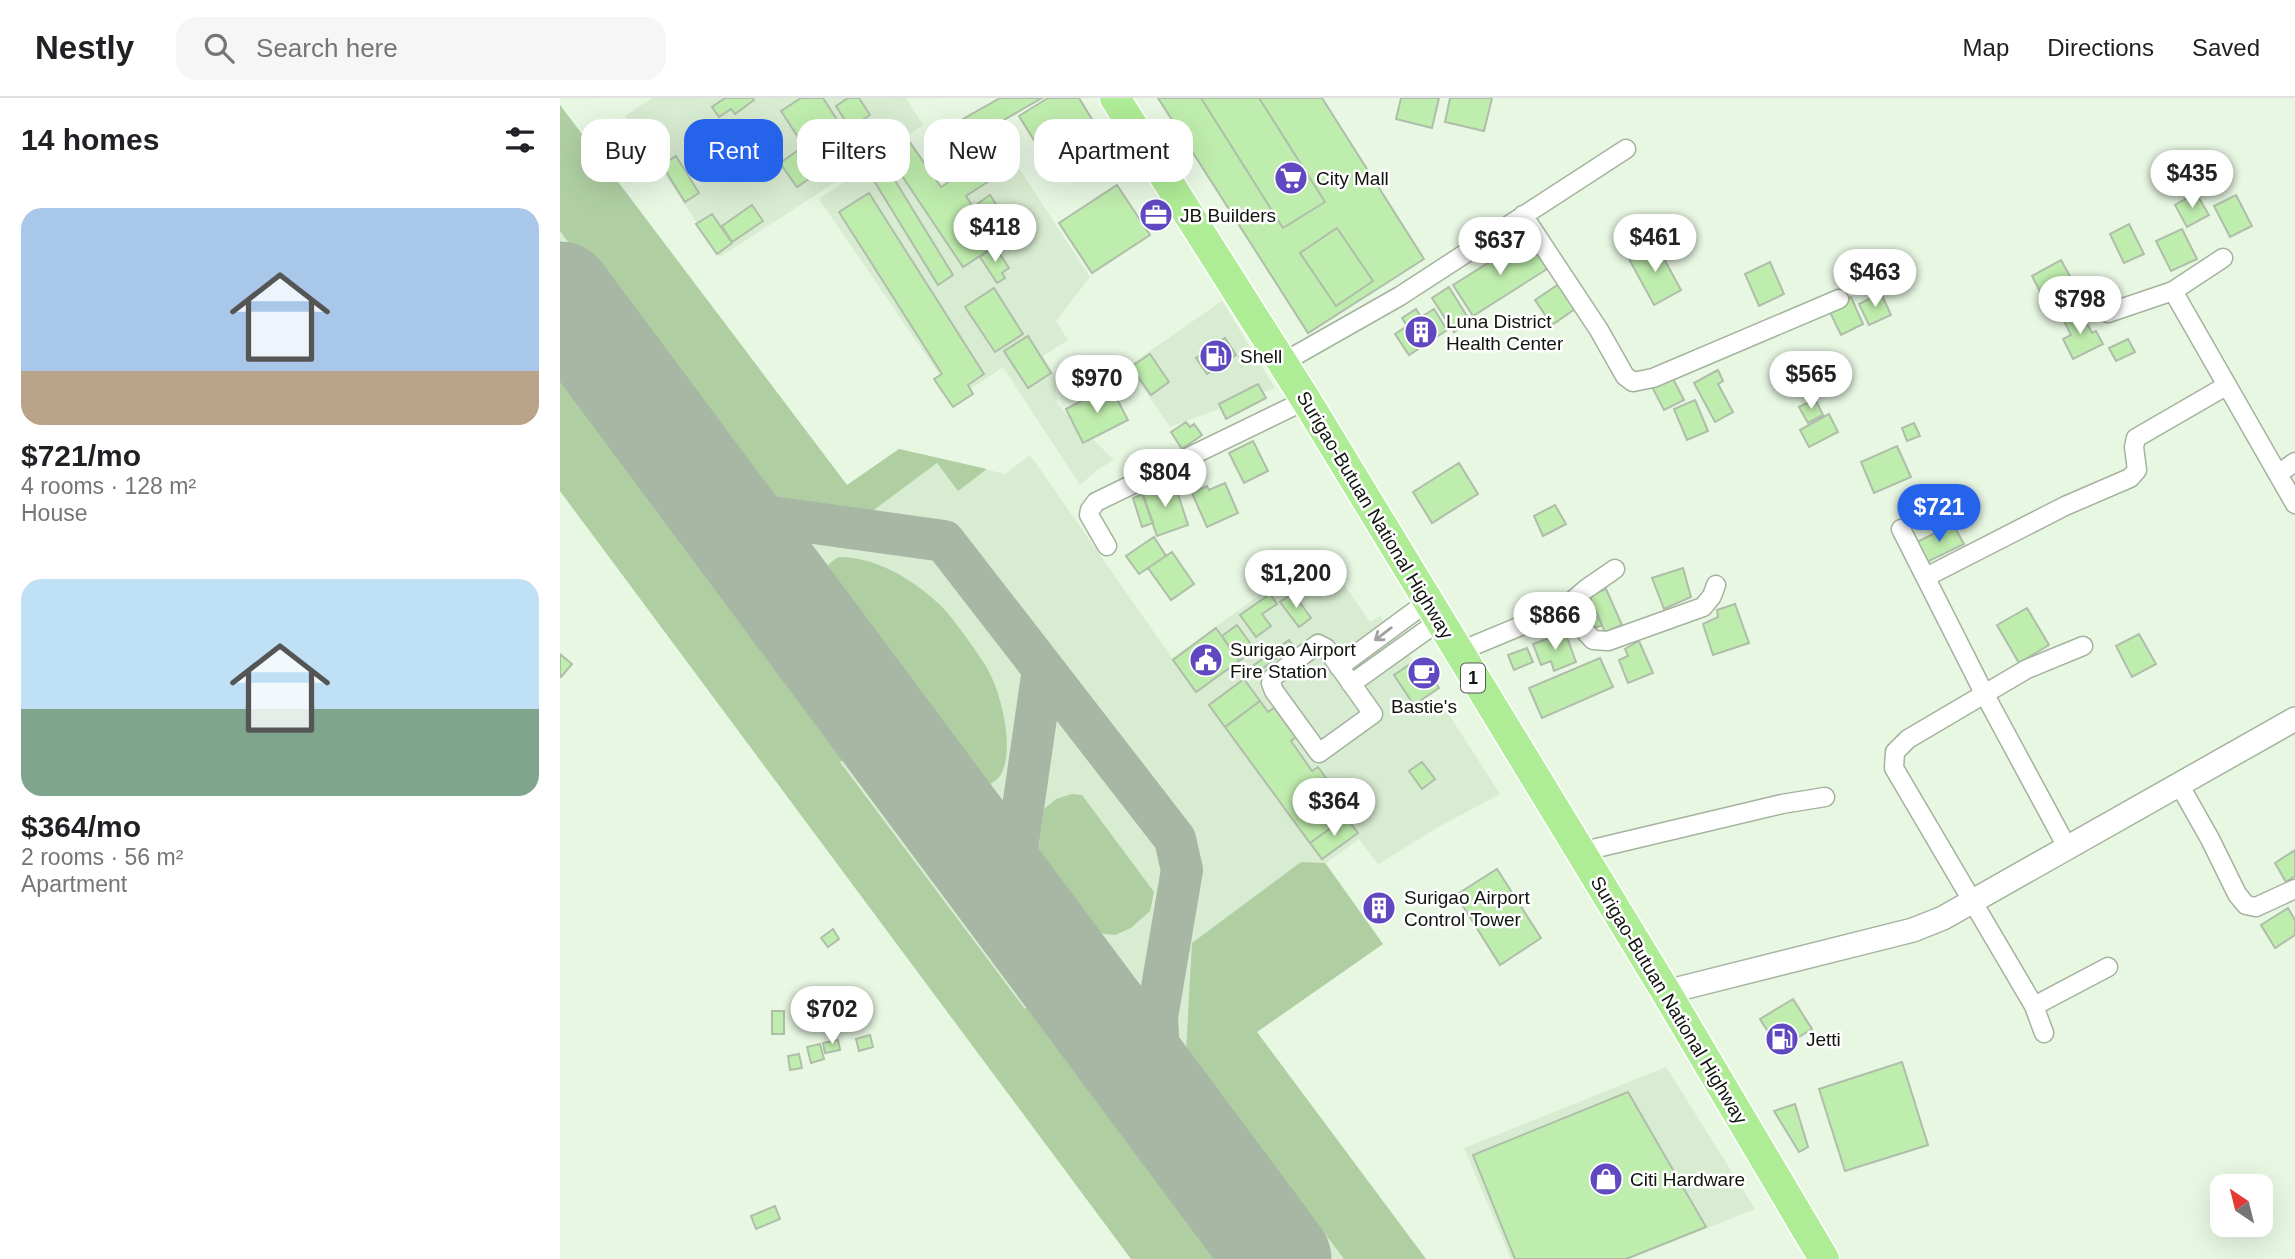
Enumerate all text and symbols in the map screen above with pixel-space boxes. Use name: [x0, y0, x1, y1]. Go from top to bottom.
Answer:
search box: [176, 17, 666, 80]
text: Nestly: [35, 29, 134, 66]
icon: search: [200, 29, 238, 67]
text: Search here: [256, 33, 398, 63]
text: Map: [1963, 34, 2009, 61]
text: Directions: [2047, 34, 2154, 61]
text: Saved: [2192, 34, 2260, 61]
chip: Buy: [581, 119, 670, 182]
chip: Rent: [684, 119, 783, 182]
chip: Filters: [797, 119, 910, 182]
chip: New: [924, 119, 1020, 182]
chip: Apartment: [1034, 119, 1193, 182]
icon: filters: [501, 121, 539, 159]
text: 14 homes: [21, 123, 159, 156]
pin: $435: [2151, 150, 2233, 210]
supermarket icon: City Mall: [1272, 159, 1310, 197]
text: $435: [2166, 160, 2218, 186]
place label: City Mall: [1316, 168, 1389, 189]
office icon: JB Builders: [1137, 196, 1175, 234]
pin: $418: [954, 204, 1036, 264]
place label: JB Builders: [1180, 205, 1276, 226]
text: $418: [969, 214, 1021, 240]
pin: $461: [1614, 214, 1696, 274]
pin: $637: [1459, 218, 1541, 277]
text: $461: [1629, 224, 1681, 250]
text: $637: [1474, 227, 1526, 253]
pin: $463: [1834, 250, 1916, 309]
icon: home: [217, 254, 343, 380]
text: $463: [1849, 259, 1901, 285]
pin: $798: [2039, 276, 2121, 336]
text: $798: [2054, 286, 2106, 312]
place label: Luna District Health Center: [1446, 311, 1564, 354]
building icon: Luna District Health Center: [1402, 313, 1440, 351]
fuel station icon: Shell: [1197, 337, 1235, 375]
place label: Shell: [1240, 346, 1282, 367]
pin: $565: [1770, 352, 1852, 411]
pin: $970: [1056, 356, 1138, 415]
text: $565: [1785, 361, 1837, 387]
text: $970: [1071, 365, 1123, 391]
street label: Surigao-Butuan National Highway: [1293, 387, 1458, 643]
text: $721/mo: [21, 439, 141, 472]
pin: $804: [1124, 450, 1206, 509]
text: $804: [1139, 459, 1191, 485]
text: 4 rooms · 128 m²: [21, 473, 196, 499]
pin: $721: [1898, 484, 1980, 544]
text: $721: [1913, 494, 1965, 520]
text: House: [21, 500, 87, 526]
pin: $1,200: [1239, 550, 1353, 610]
text: $1,200: [1261, 560, 1331, 586]
pin: $866: [1514, 592, 1596, 652]
text: $866: [1529, 602, 1581, 628]
icon: home: [217, 625, 343, 751]
one-way arrow: [1374, 627, 1393, 641]
place label: Surigao Airport Fire Station: [1230, 639, 1356, 682]
public building icon: Surigao Airport Fire Station: [1187, 641, 1225, 679]
cafe icon: Bastie's: [1405, 654, 1443, 692]
road number: 1: [1461, 664, 1485, 692]
place label: Bastie's: [1391, 696, 1457, 717]
pin: $364: [1293, 778, 1375, 838]
text: $364: [1308, 788, 1360, 814]
text: $364/mo: [21, 810, 141, 843]
text: 2 rooms · 56 m²: [21, 844, 183, 870]
text: Apartment: [21, 871, 127, 897]
street label: Surigao-Butuan National Highway: [1587, 872, 1752, 1128]
place label: Surigao Airport Control Tower: [1404, 887, 1530, 930]
building icon: Surigao Airport Control Tower: [1360, 889, 1398, 927]
pin: $702: [791, 986, 873, 1046]
text: $702: [806, 996, 858, 1022]
fuel station icon: Jetti: [1763, 1020, 1801, 1058]
place label: Jetti: [1806, 1029, 1841, 1050]
shop icon: Citi Hardware: [1587, 1160, 1625, 1198]
place label: Citi Hardware: [1630, 1169, 1745, 1190]
north arrow: [2210, 1174, 2273, 1237]
map controls: [2210, 1174, 2273, 1237]

